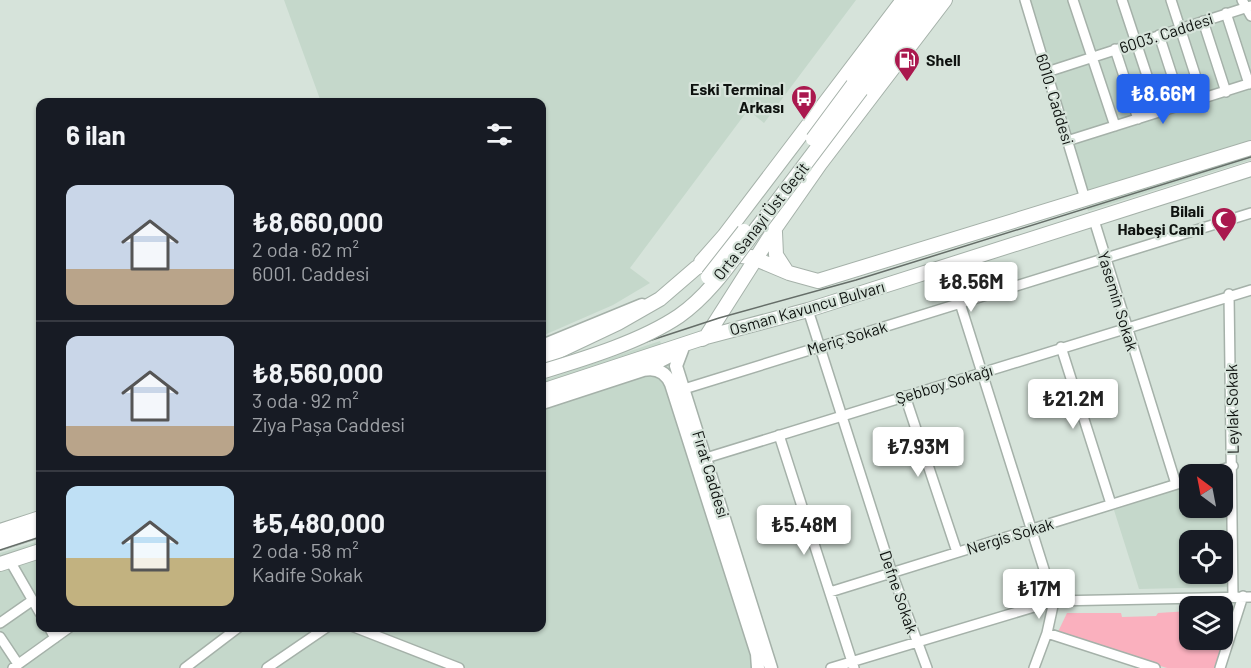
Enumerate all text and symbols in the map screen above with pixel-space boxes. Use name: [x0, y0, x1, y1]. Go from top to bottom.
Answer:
street label: 6003. Caddesi: [1117, 9, 1215, 57]
fuel station icon: Shell: [892, 45, 922, 83]
place label: Shell: [926, 50, 961, 69]
street label: 6010. Caddesi: [1033, 51, 1078, 147]
pin: ₺8.66M: [1114, 74, 1212, 125]
place label: Eski Terminal Arkası: [690, 79, 784, 116]
text: ₺8.66M: [1131, 81, 1195, 105]
bus stop icon: Eski Terminal Arkası: [789, 83, 819, 121]
icon: filters: [483, 118, 516, 151]
text: 6 ilan: [66, 119, 126, 150]
street label: Orta Sanayi Üst Geçit: [709, 158, 813, 283]
place label: Bilali Habeşi Cami: [1118, 201, 1204, 238]
mosque icon: Bilali Habeşi Cami: [1209, 205, 1239, 243]
text: ₺8,660,000: [252, 206, 383, 237]
icon: home: [114, 209, 186, 281]
text: 2 oda · 62 m²: [252, 237, 359, 261]
street label: Yasemin Sokak: [1094, 249, 1143, 353]
text: 6001. Caddesi: [252, 261, 369, 285]
pin: ₺8.56M: [922, 262, 1020, 313]
text: ₺8.56M: [939, 269, 1004, 293]
street label: Osman Kavuncu Bulvarı: [727, 276, 887, 339]
street label: Meriç Sokak: [804, 316, 889, 359]
text: ₺8,560,000: [252, 357, 383, 388]
icon: home: [114, 360, 186, 432]
street label: Şebboy Sokağı: [893, 360, 995, 407]
street label: Leylak Sokak: [1221, 364, 1242, 454]
pin: ₺21.2M: [1024, 379, 1122, 430]
text: ₺21.2M: [1042, 386, 1104, 410]
text: 3 oda · 92 m²: [252, 388, 359, 412]
text: Ziya Paşa Caddesi: [252, 412, 405, 436]
pin: ₺7.93M: [869, 427, 967, 478]
street label: Fırat Caddesi: [689, 428, 734, 520]
text: ₺7.93M: [887, 434, 949, 458]
north arrow: [1179, 464, 1233, 518]
map controls: [1179, 464, 1233, 650]
pin: ₺5.48M: [755, 505, 853, 556]
text: ₺5,480,000: [252, 507, 385, 538]
icon: home: [114, 510, 186, 582]
text: ₺5.48M: [771, 512, 837, 536]
street label: Nergis Sokak: [964, 513, 1056, 558]
button: locate: [1179, 530, 1233, 584]
text: 2 oda · 58 m²: [252, 538, 359, 562]
street label: Defne Sokak: [876, 548, 923, 636]
text: Kadife Sokak: [252, 562, 363, 586]
pin: ₺17M: [1003, 569, 1075, 620]
text: ₺17M: [1017, 576, 1061, 600]
button: layers: [1179, 596, 1233, 650]

